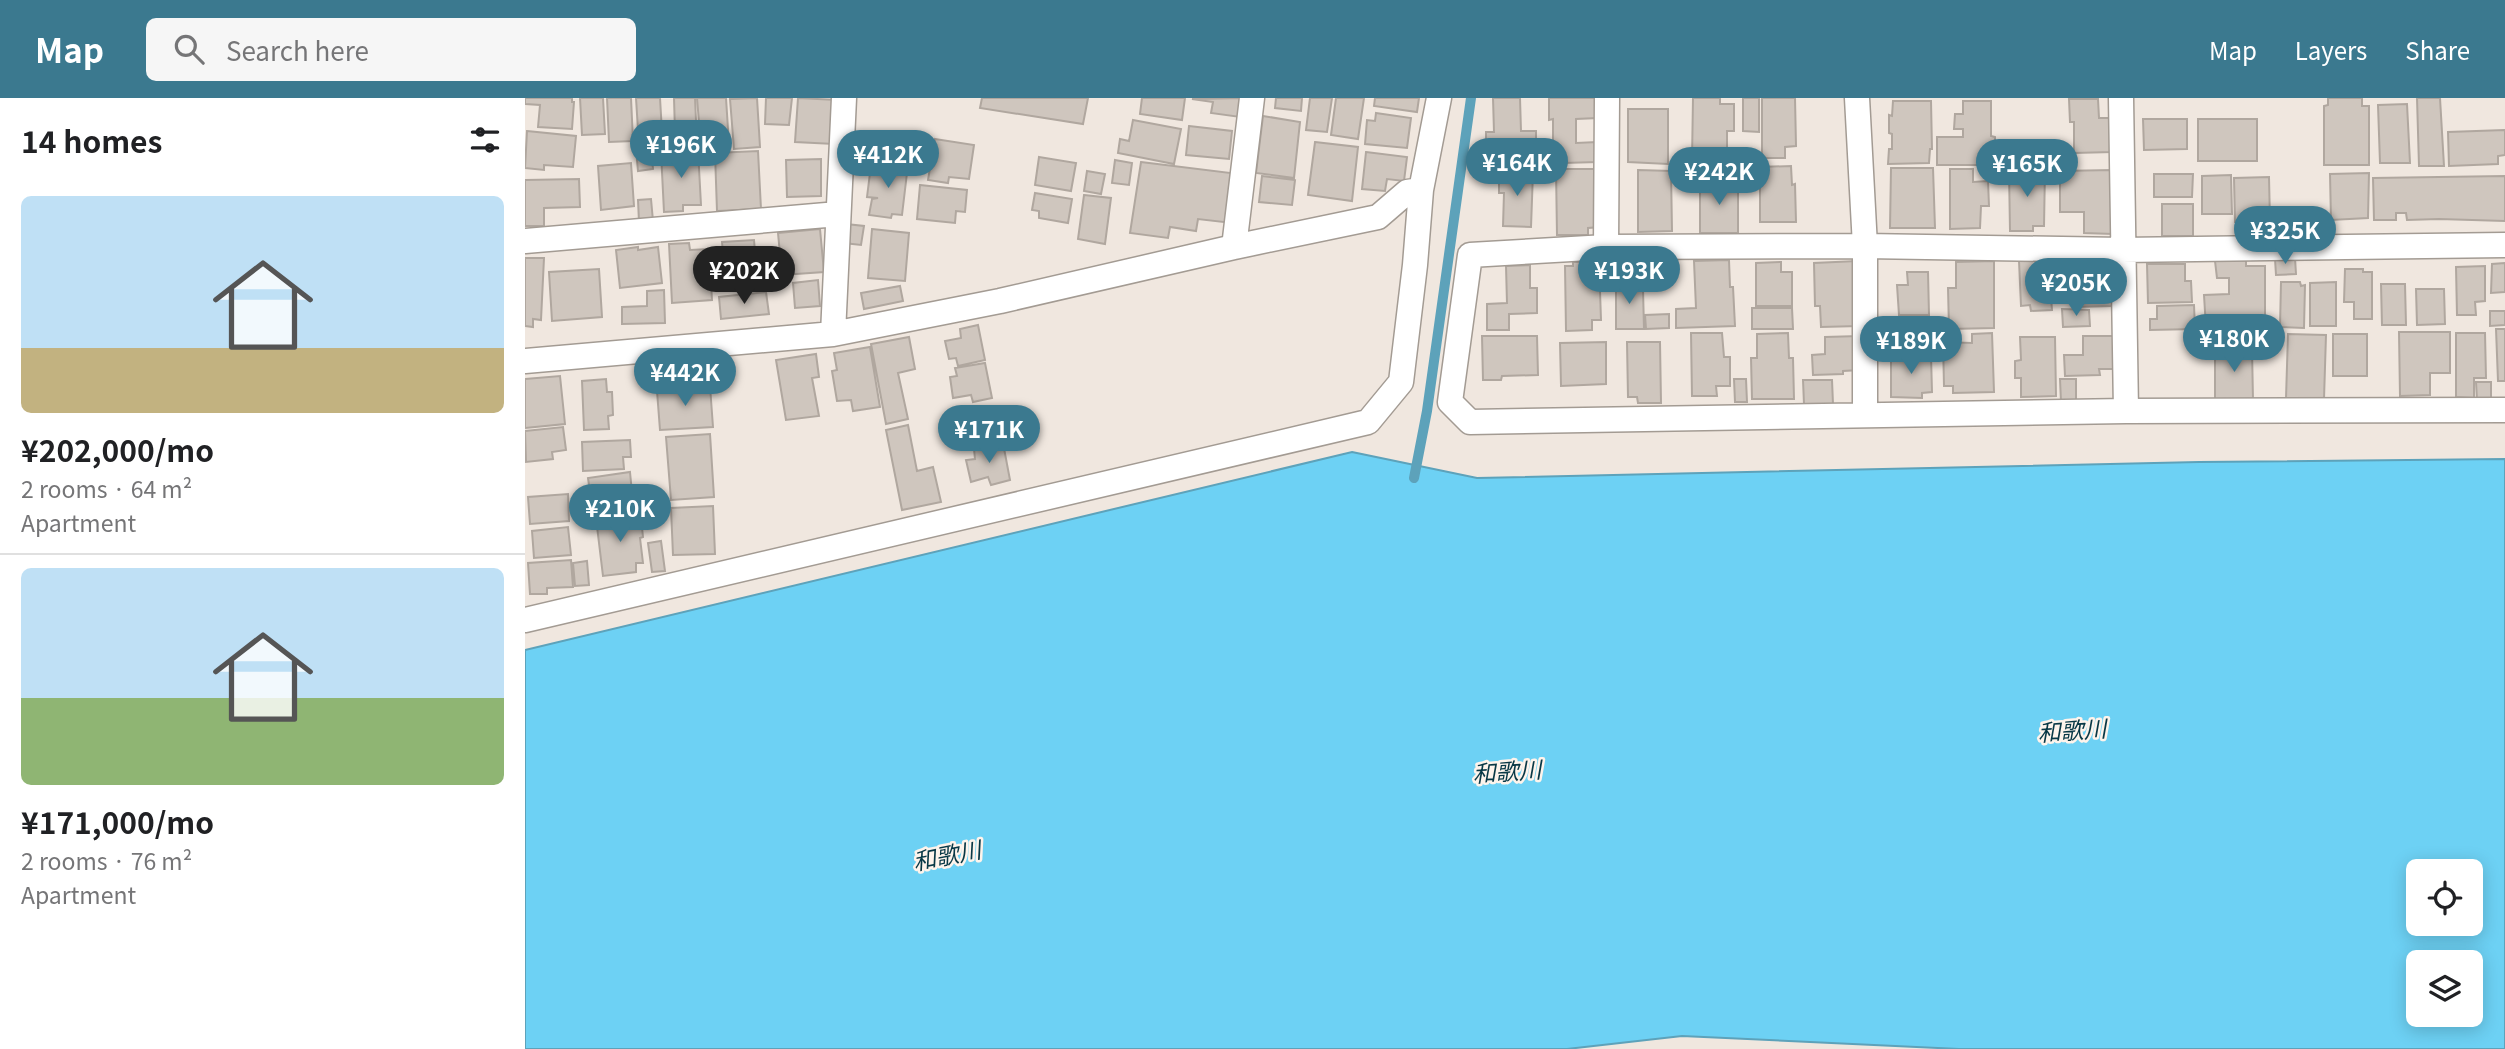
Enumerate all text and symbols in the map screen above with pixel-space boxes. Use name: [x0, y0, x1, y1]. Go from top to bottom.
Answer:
search box: [146, 18, 636, 81]
text: Map: [35, 25, 104, 73]
icon: search: [170, 30, 208, 68]
text: Search here: [226, 31, 369, 68]
text: Map: [2209, 32, 2257, 67]
text: Layers: [2295, 32, 2367, 67]
text: Share: [2405, 32, 2470, 67]
text: 14 homes: [21, 118, 162, 162]
pin: ¥196K: [632, 120, 730, 180]
icon: filters: [466, 121, 504, 159]
text: ¥196K: [646, 126, 716, 160]
pin: ¥412K: [839, 130, 937, 190]
text: ¥412K: [853, 136, 923, 170]
pin: ¥164K: [1468, 139, 1566, 198]
pin: ¥165K: [1978, 140, 2076, 199]
text: ¥164K: [1482, 144, 1552, 178]
text: ¥165K: [1992, 145, 2062, 179]
pin: ¥242K: [1670, 148, 1768, 207]
text: ¥242K: [1684, 153, 1754, 187]
pin: ¥325K: [2236, 206, 2334, 266]
text: ¥325K: [2250, 212, 2320, 246]
icon: home: [200, 242, 326, 368]
pin: ¥202K: [695, 246, 793, 306]
pin: ¥193K: [1580, 246, 1678, 306]
text: ¥202K: [709, 252, 779, 286]
text: ¥193K: [1594, 252, 1664, 286]
pin: ¥205K: [2027, 258, 2125, 318]
text: ¥205K: [2041, 264, 2111, 298]
pin: ¥180K: [2185, 314, 2283, 374]
pin: ¥189K: [1862, 316, 1960, 376]
text: ¥180K: [2199, 320, 2269, 354]
text: ¥189K: [1876, 322, 1946, 356]
pin: ¥442K: [636, 348, 734, 408]
text: ¥442K: [650, 354, 720, 388]
pin: ¥171K: [940, 406, 1038, 465]
text: ¥171K: [954, 411, 1024, 445]
text: ¥202,000/mo: [21, 427, 214, 471]
text: 2 rooms · 64 m²: [21, 471, 192, 505]
pin: ¥210K: [571, 484, 669, 544]
text: ¥210K: [585, 490, 655, 524]
text: Apartment: [21, 505, 136, 539]
icon: home: [200, 614, 326, 740]
water label: 和歌川: [2036, 709, 2110, 748]
water label: 和歌川: [1471, 750, 1545, 789]
text: ¥171,000/mo: [21, 799, 214, 843]
water label: 和歌川: [910, 830, 987, 877]
text: 2 rooms · 76 m²: [21, 843, 192, 877]
map controls: [2406, 859, 2483, 1027]
button: locate: [2406, 859, 2483, 936]
text: Apartment: [21, 877, 136, 911]
button: layers: [2406, 950, 2483, 1027]

